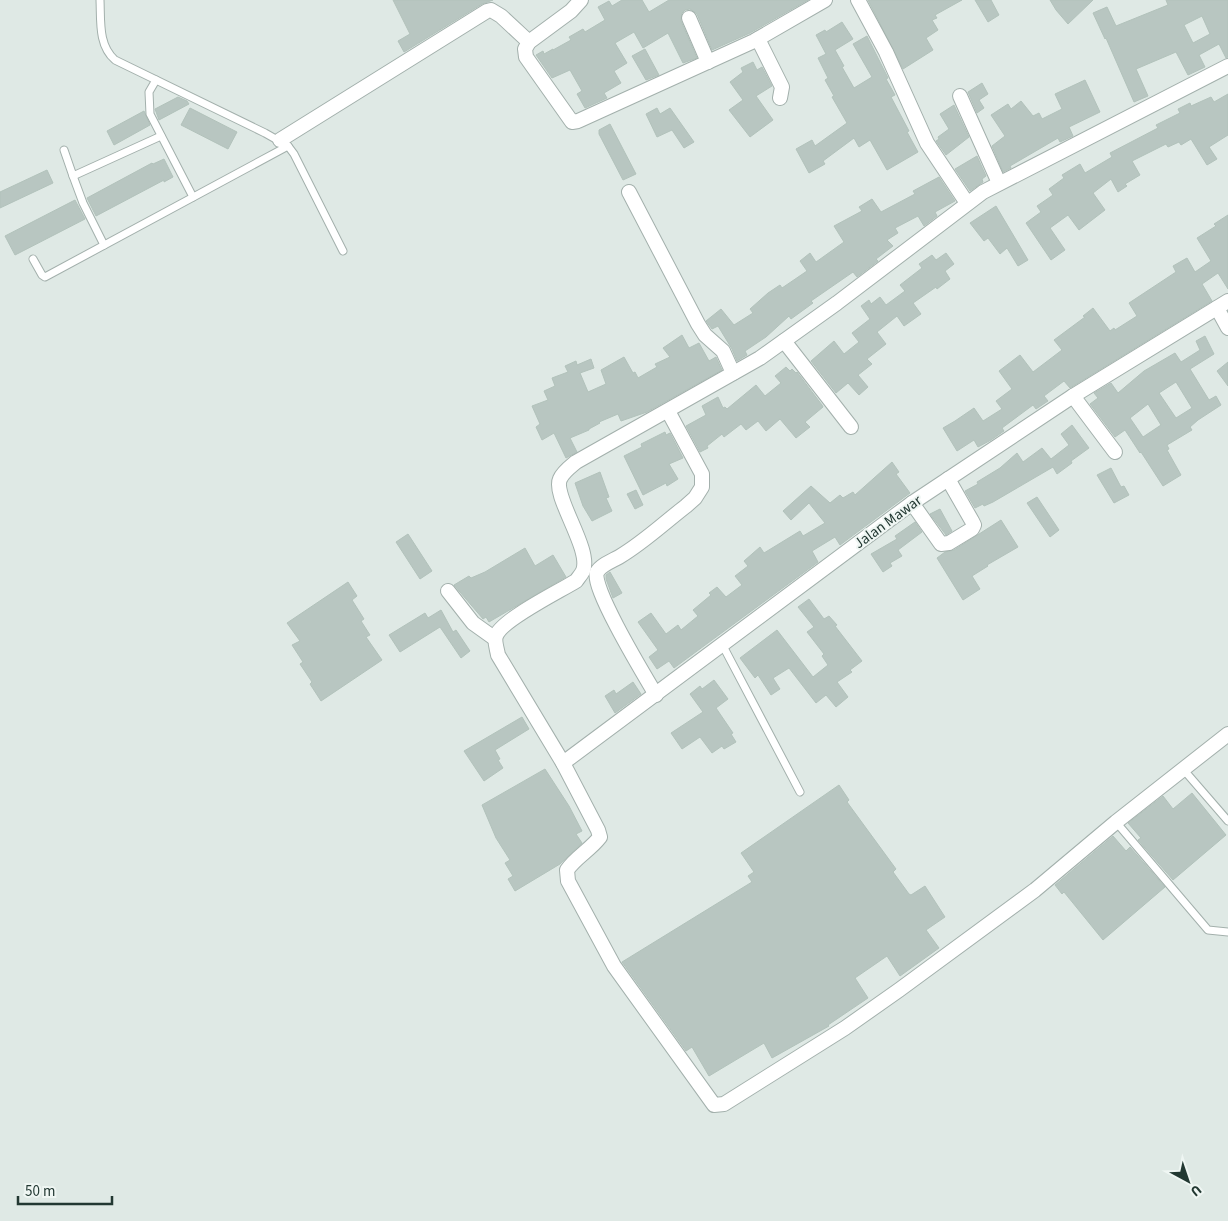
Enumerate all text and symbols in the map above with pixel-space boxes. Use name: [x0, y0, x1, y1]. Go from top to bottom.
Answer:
street label: Jalan Mawar: [850, 490, 927, 554]
north arrow: [1163, 1156, 1213, 1206]
scale bar: [18, 1174, 111, 1206]
text: U: [1186, 1180, 1206, 1201]
text: 50 m: [25, 1181, 55, 1202]

